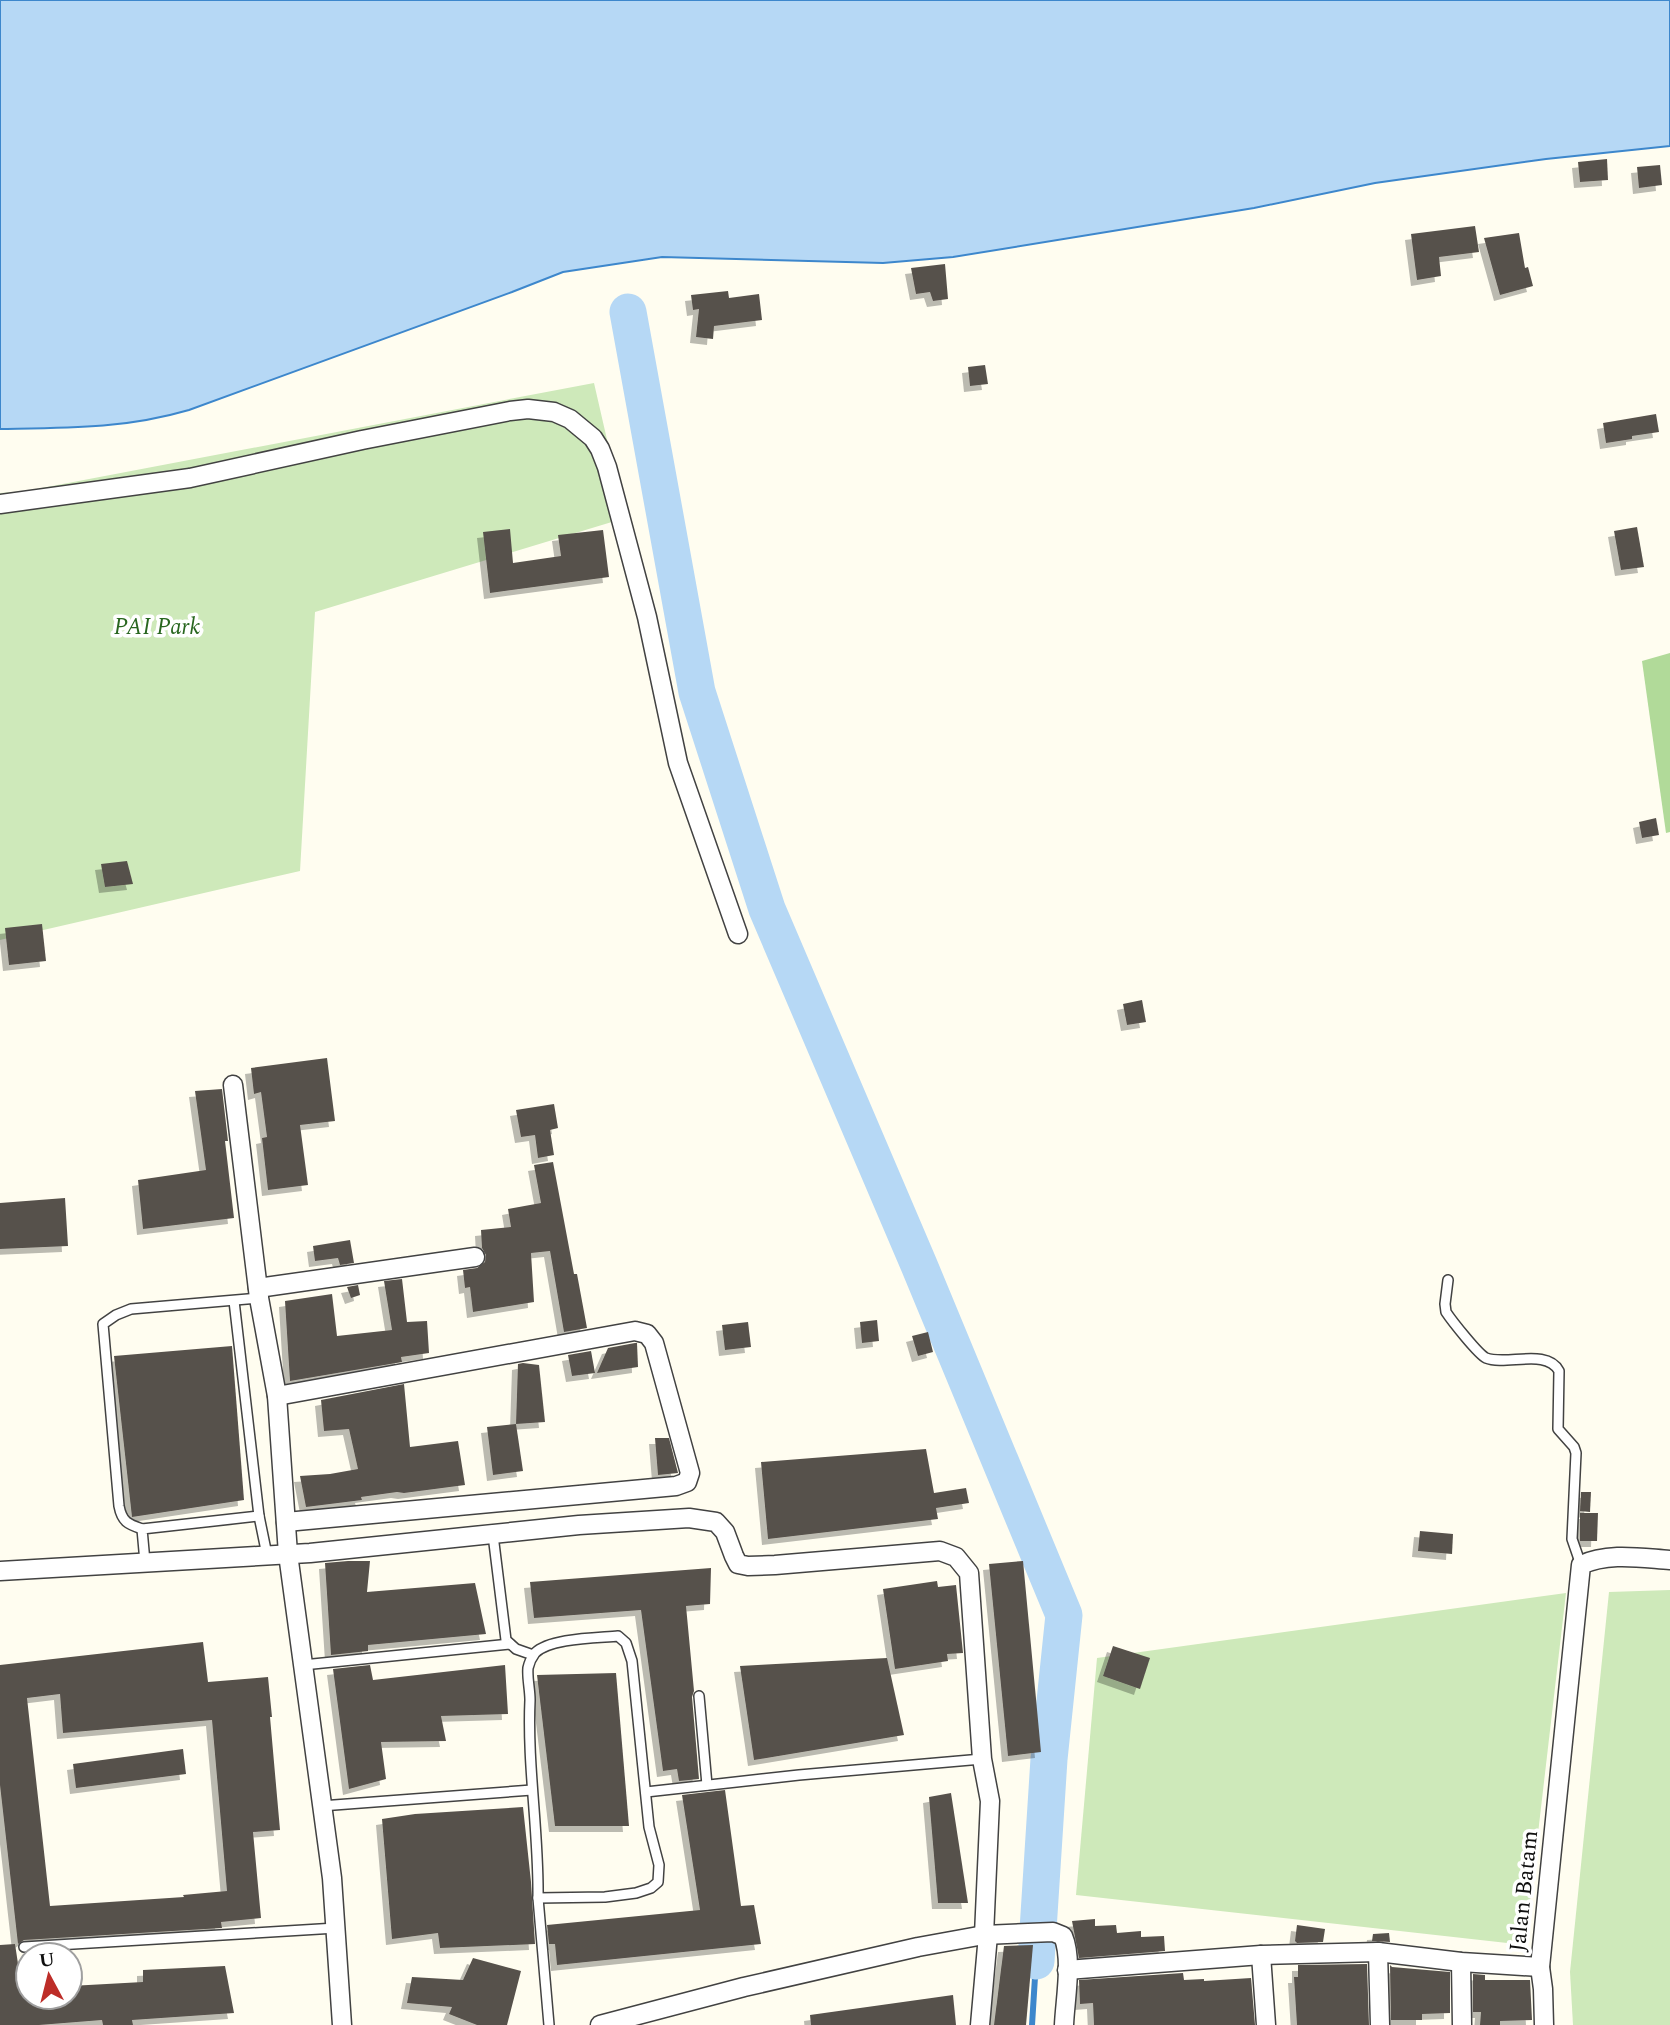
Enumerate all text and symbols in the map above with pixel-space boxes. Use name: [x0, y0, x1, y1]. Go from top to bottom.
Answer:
park label: PAI Park: [114, 610, 200, 645]
street label: Jalan Batam: [1501, 1829, 1548, 1954]
north arrow: [14, 1941, 84, 2011]
text: U: [37, 1945, 57, 1976]

